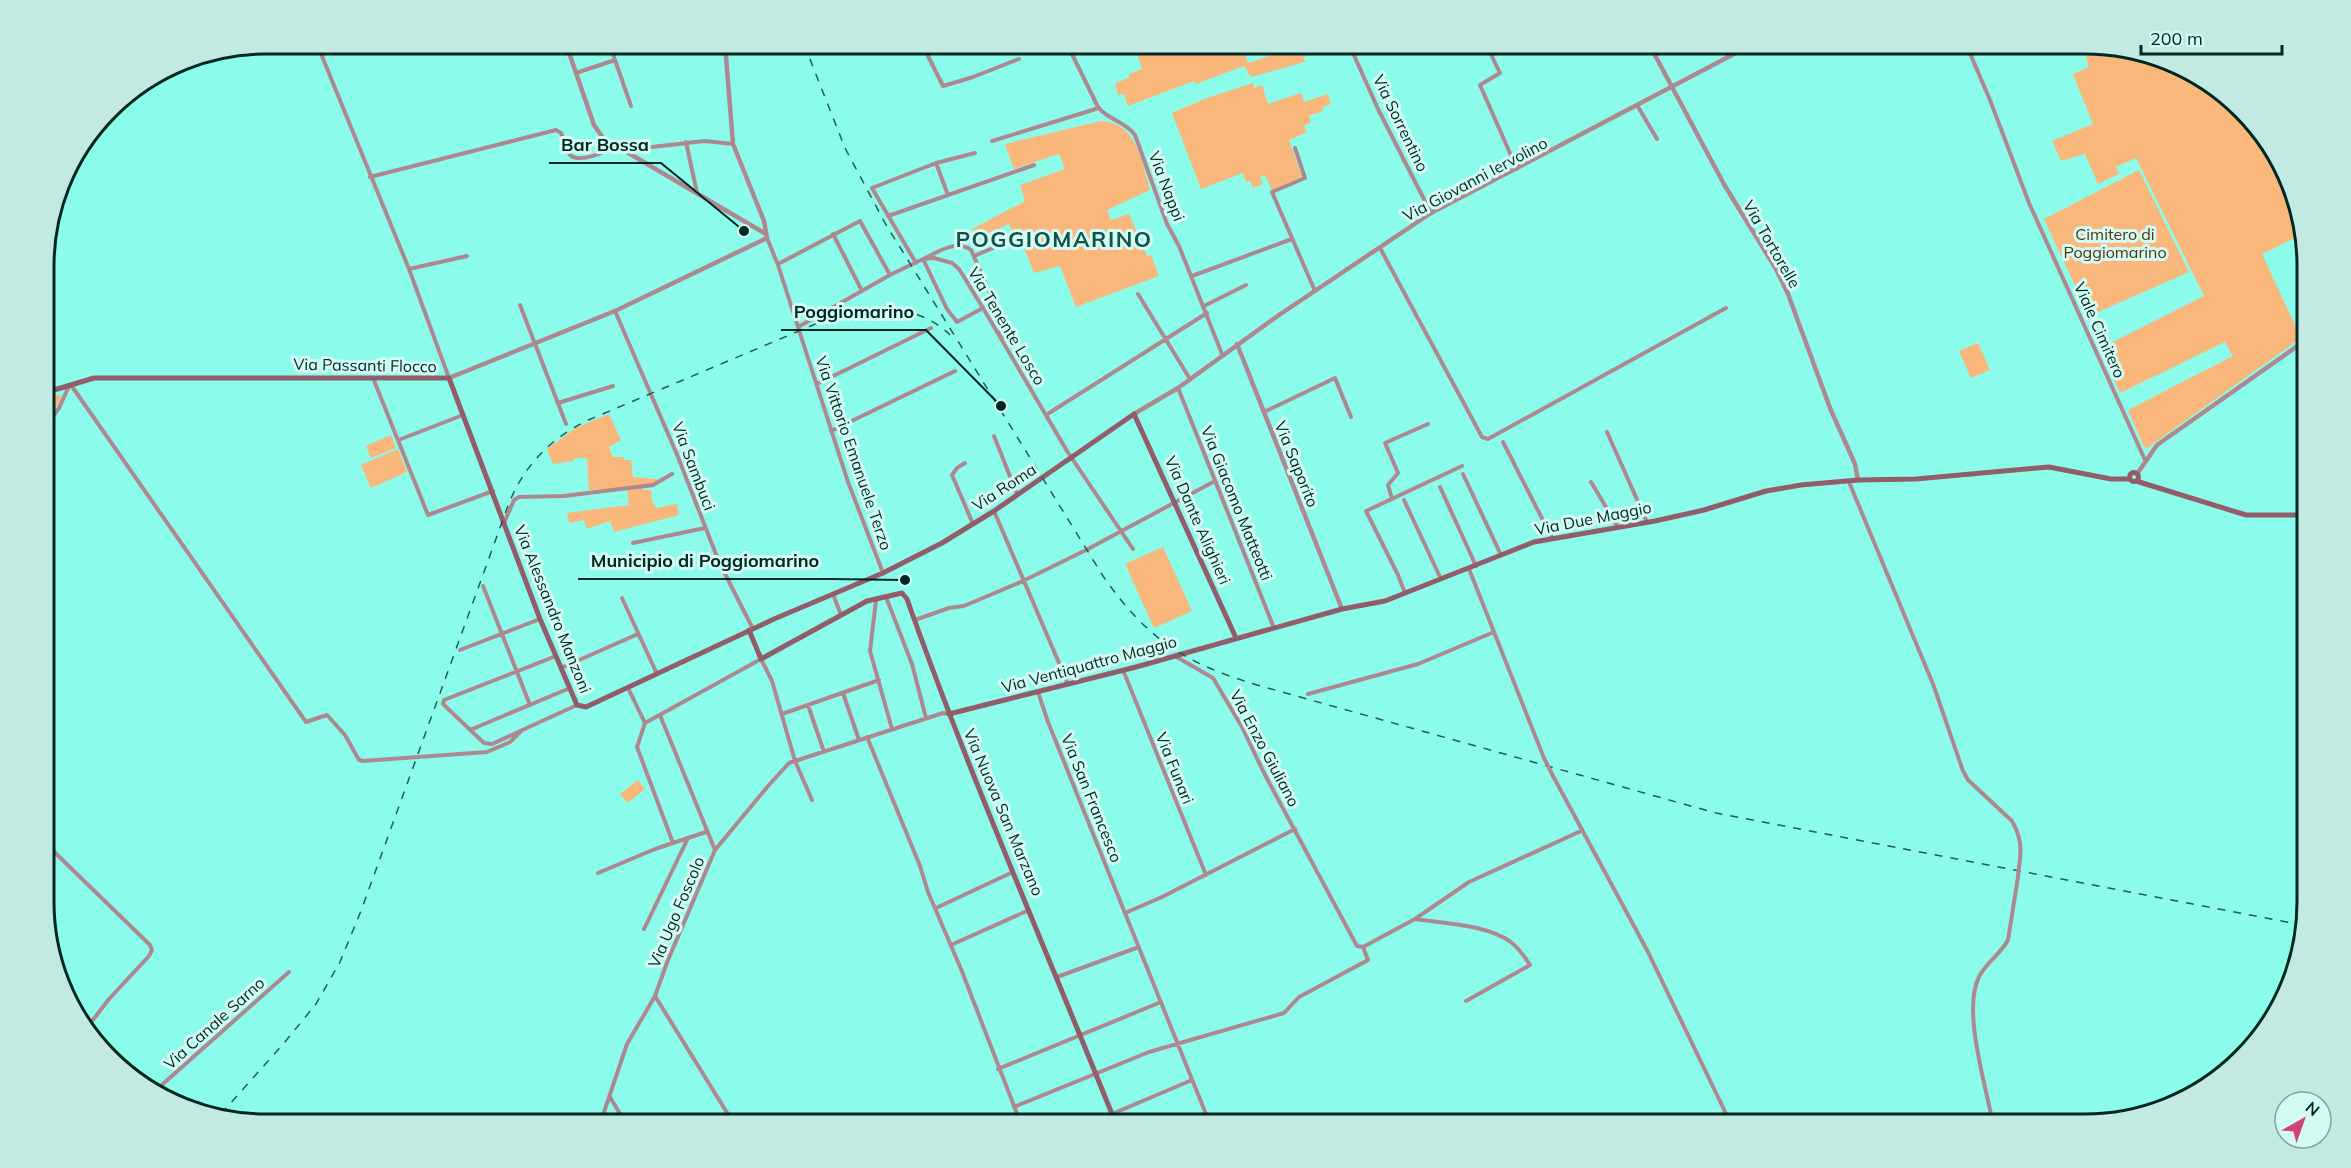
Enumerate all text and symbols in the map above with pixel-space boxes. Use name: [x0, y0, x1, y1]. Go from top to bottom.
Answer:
scale bar: [2141, 18, 2282, 56]
text: 200 m: [2150, 27, 2203, 50]
street label: Via Sorrentino: [1369, 71, 1433, 175]
callout: Bar Bossa: [549, 127, 661, 163]
street label: Via Giovanni Iervolino: [1399, 132, 1551, 226]
text: Bar Bossa: [561, 133, 649, 156]
street label: Via Nappi: [1145, 148, 1189, 224]
street label: Via Tortorelle: [1739, 197, 1805, 291]
park label: Cimitero di Poggiomarino: [2063, 224, 2167, 262]
district label: POGGIOMARINO: [955, 225, 1153, 253]
street label: Via Tenente Losco: [964, 263, 1050, 389]
street label: Viale Cimitero: [2070, 279, 2130, 381]
callout: Poggiomarino: [781, 294, 926, 330]
text: Poggiomarino: [794, 300, 914, 323]
street label: Via Vittorio Emanuele Terzo: [811, 353, 897, 553]
street label: Via Passanti Flocco: [293, 354, 437, 376]
street label: Via Saporito: [1271, 418, 1323, 510]
street label: Via Sambuci: [668, 419, 720, 513]
street label: Via Giacomo Matteotti: [1197, 423, 1277, 583]
street label: Via Dante Alighieri: [1161, 453, 1235, 587]
street label: Via Roma: [968, 459, 1040, 515]
street label: Via Due Maggio: [1533, 497, 1653, 539]
street label: Via Alessandro Manzoni: [510, 522, 596, 696]
callout: Municipio di Poggiomarino: [578, 543, 831, 579]
text: Municipio di Poggiomarino: [591, 549, 819, 572]
street label: Via Ventiquattro Maggio: [999, 631, 1179, 697]
street label: Via Enzo Giuliano: [1226, 686, 1304, 810]
street label: Via Nuova San Marzano: [960, 725, 1048, 899]
street label: Via Funari: [1152, 729, 1198, 807]
street label: Via San Francesco: [1057, 731, 1127, 865]
street label: Via Ugo Foscolo: [644, 853, 708, 971]
street label: Via Canale Sarno: [160, 973, 268, 1073]
north arrow: [2273, 1090, 2333, 1150]
text: N: [2302, 1097, 2324, 1120]

